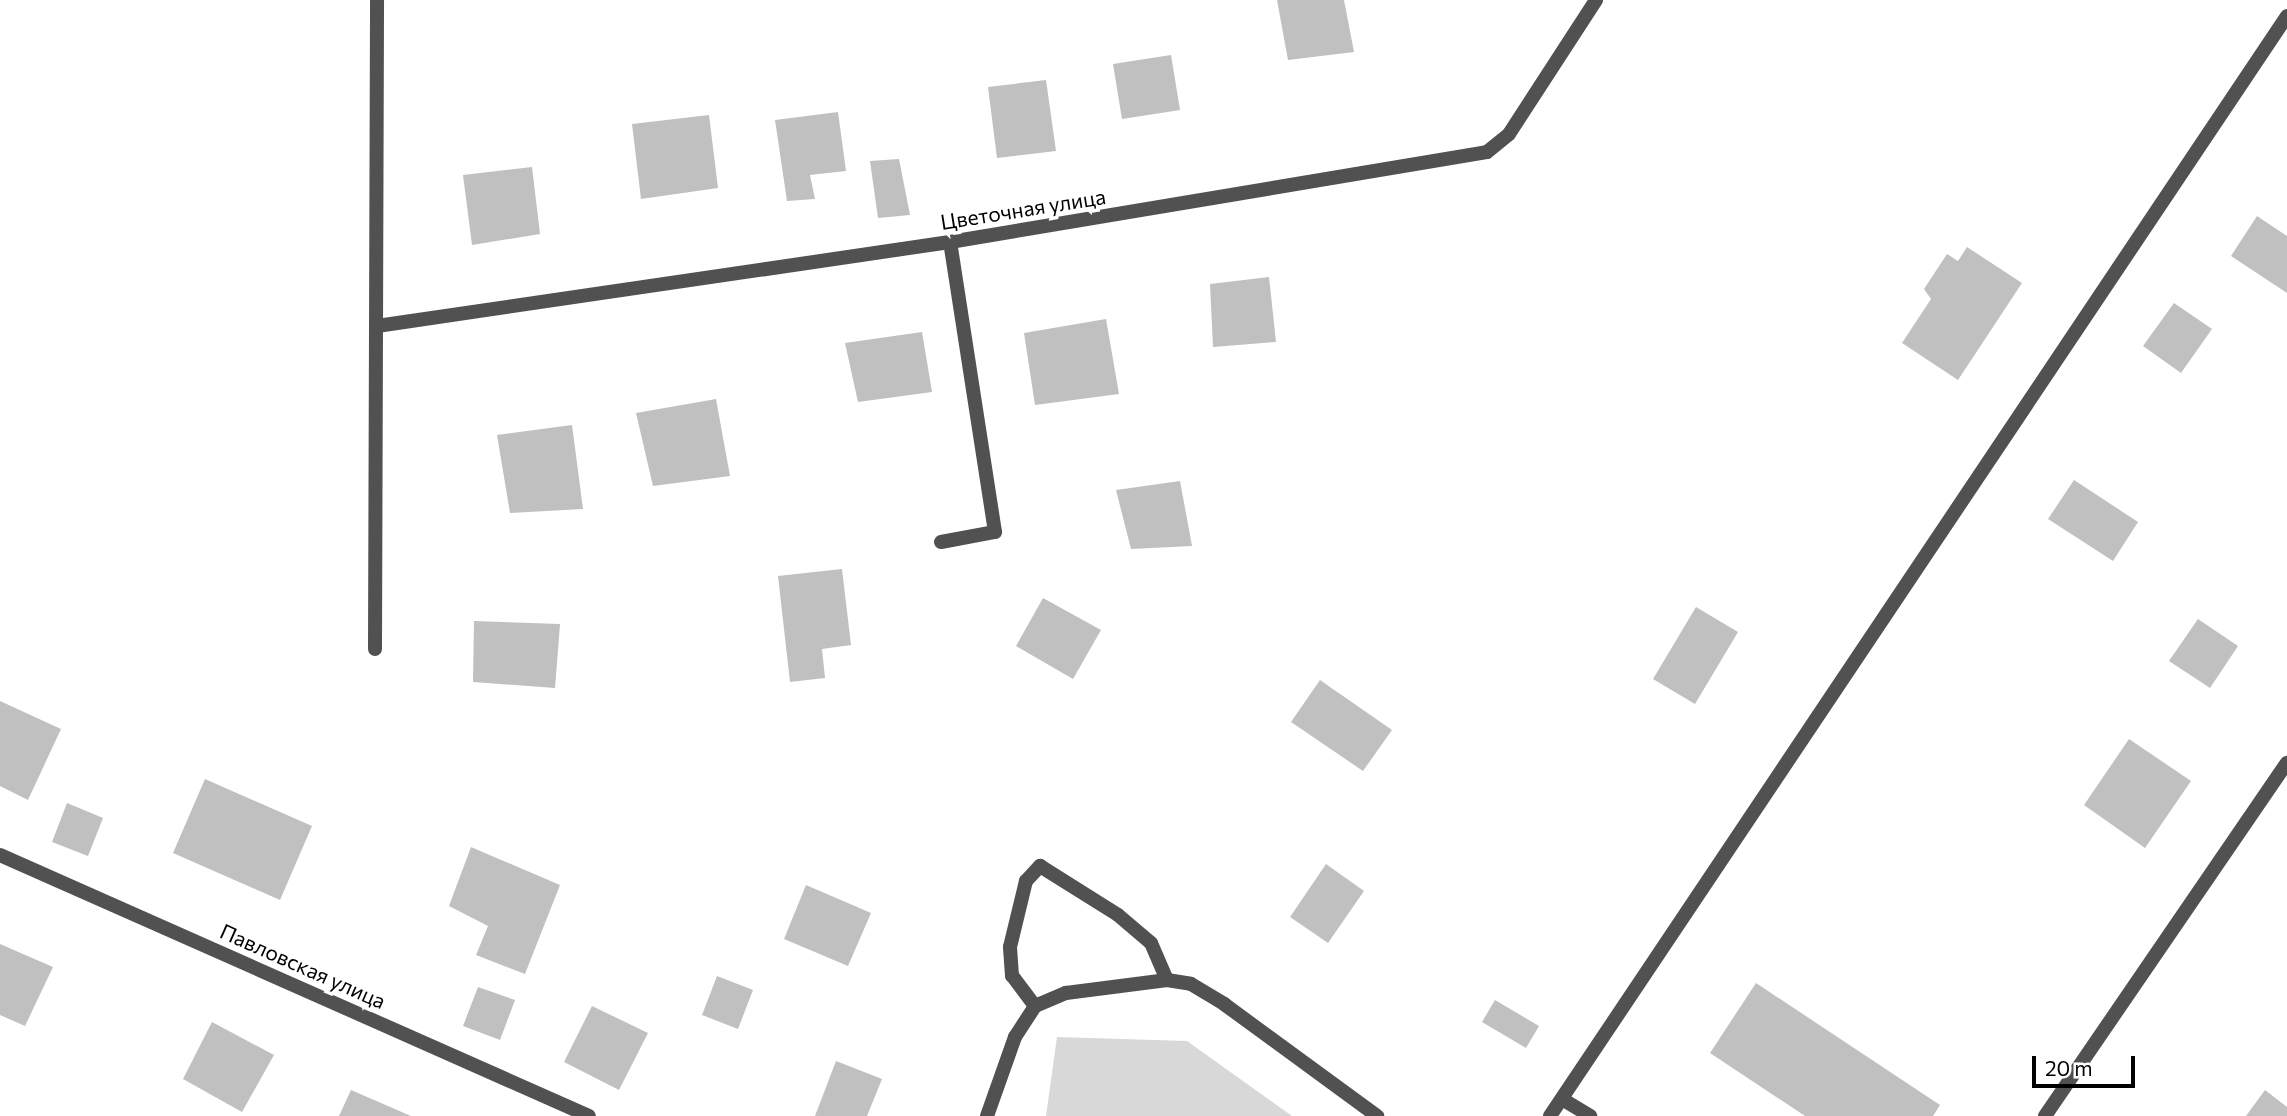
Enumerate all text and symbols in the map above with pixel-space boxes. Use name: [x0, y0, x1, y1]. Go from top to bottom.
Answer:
street label: Цветочная улица: [939, 183, 1107, 235]
street label: Павловская улица: [216, 918, 390, 1014]
scale bar: [2035, 1042, 2138, 1086]
text: 20 m: [2045, 1055, 2093, 1080]

